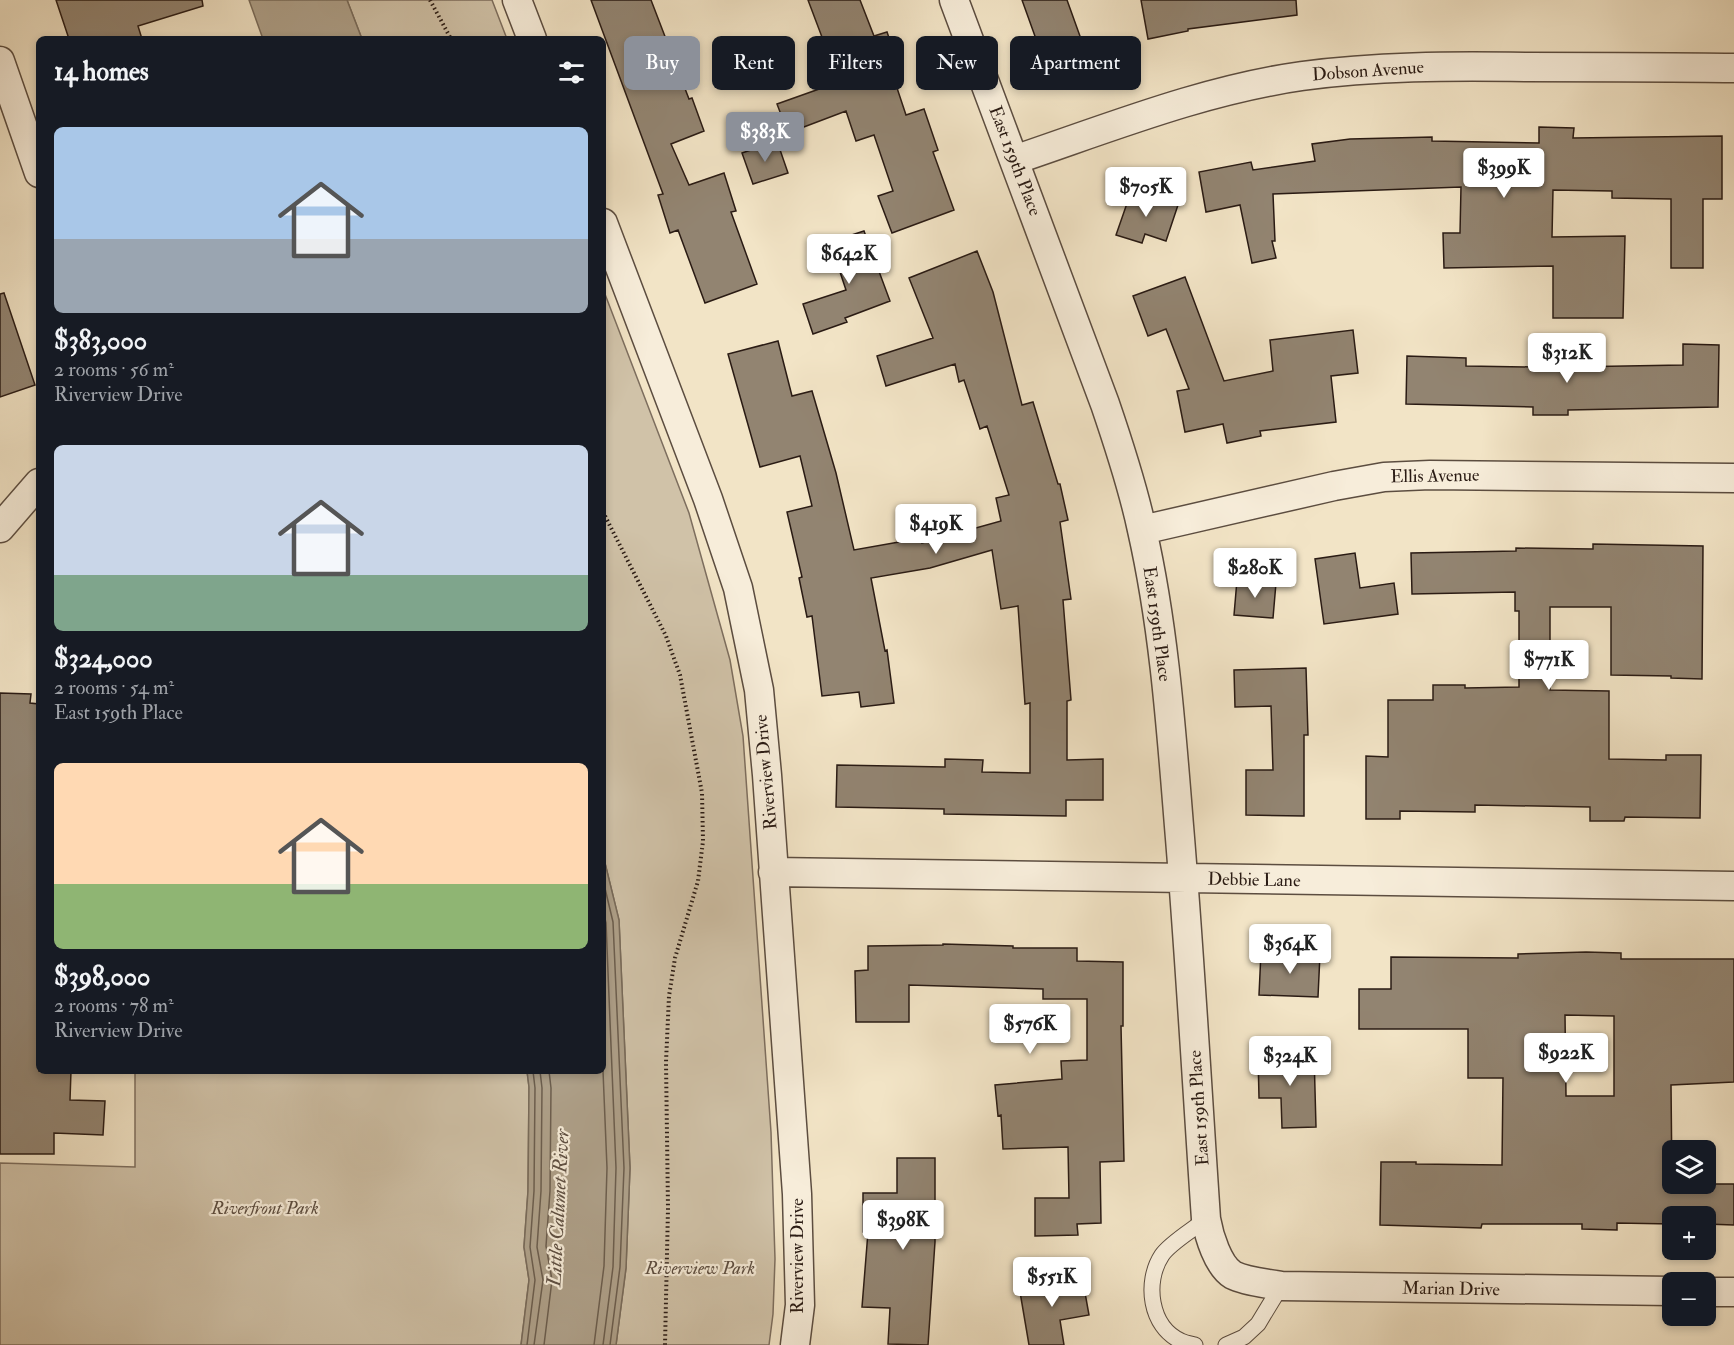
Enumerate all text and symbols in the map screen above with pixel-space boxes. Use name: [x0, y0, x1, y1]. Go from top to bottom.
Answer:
chip: Buy: [624, 36, 700, 90]
chip: Rent: [712, 36, 795, 90]
chip: Filters: [807, 36, 904, 90]
chip: New: [916, 36, 998, 90]
chip: Apartment: [1010, 36, 1141, 90]
text: 14 homes: [54, 56, 149, 88]
icon: filters: [555, 56, 588, 89]
street label: Dobson Avenue: [1311, 56, 1425, 86]
street label: East 159th Place: [983, 103, 1047, 220]
pin: $383K: [723, 112, 807, 163]
text: $383K: [740, 119, 790, 144]
pin: $399K: [1462, 148, 1546, 199]
text: $399K: [1477, 155, 1531, 180]
icon: home: [267, 166, 375, 274]
pin: $705K: [1104, 167, 1188, 218]
text: $705K: [1119, 174, 1173, 199]
pin: $642K: [807, 234, 891, 285]
text: $642K: [821, 241, 877, 266]
text: $383,000: [54, 325, 147, 357]
pin: $312K: [1525, 333, 1609, 384]
text: $312K: [1542, 340, 1592, 365]
text: 2 rooms · 56 m²: [54, 357, 174, 382]
text: Riverview Drive: [54, 382, 183, 407]
street label: Ellis Avenue: [1390, 464, 1480, 488]
icon: home: [267, 484, 375, 592]
pin: $419K: [894, 504, 978, 555]
text: $419K: [909, 511, 963, 536]
pin: $280K: [1213, 548, 1297, 599]
text: $280K: [1227, 555, 1283, 580]
street label: East 159th Place: [1138, 565, 1177, 684]
pin: $771K: [1507, 640, 1591, 691]
text: $324,000: [54, 643, 153, 675]
text: $771K: [1524, 647, 1574, 672]
text: 2 rooms · 54 m²: [54, 675, 174, 700]
text: East 159th Place: [54, 700, 183, 725]
street label: Riverview Drive: [749, 713, 782, 831]
icon: home: [267, 802, 375, 910]
street label: Debbie Lane: [1207, 868, 1301, 892]
pin: $364K: [1248, 924, 1332, 975]
text: $364K: [1263, 931, 1317, 956]
text: $398,000: [54, 961, 150, 993]
text: 2 rooms · 78 m²: [54, 993, 174, 1018]
pin: $576K: [988, 1004, 1072, 1055]
text: $576K: [1003, 1011, 1057, 1036]
text: Riverview Drive: [54, 1018, 183, 1043]
pin: $922K: [1524, 1033, 1608, 1084]
pin: $324K: [1248, 1036, 1332, 1087]
text: $922K: [1538, 1040, 1594, 1065]
text: $324K: [1263, 1043, 1317, 1068]
street label: East 159th Place: [1183, 1049, 1215, 1167]
water label: Little Calumet River: [541, 1127, 575, 1288]
map controls: [1662, 1140, 1716, 1326]
button: layers: [1662, 1140, 1716, 1194]
park label: Riverfront Park: [210, 1197, 319, 1220]
street label: Riverview Drive: [786, 1198, 809, 1314]
pin: $398K: [861, 1200, 945, 1251]
button: +: [1662, 1206, 1716, 1260]
text: $398K: [877, 1207, 929, 1232]
park label: Riverview Park: [644, 1257, 755, 1280]
pin: $551K: [1010, 1257, 1094, 1308]
text: $551K: [1027, 1264, 1077, 1289]
button: −: [1662, 1272, 1716, 1326]
street label: Marian Drive: [1402, 1277, 1501, 1301]

